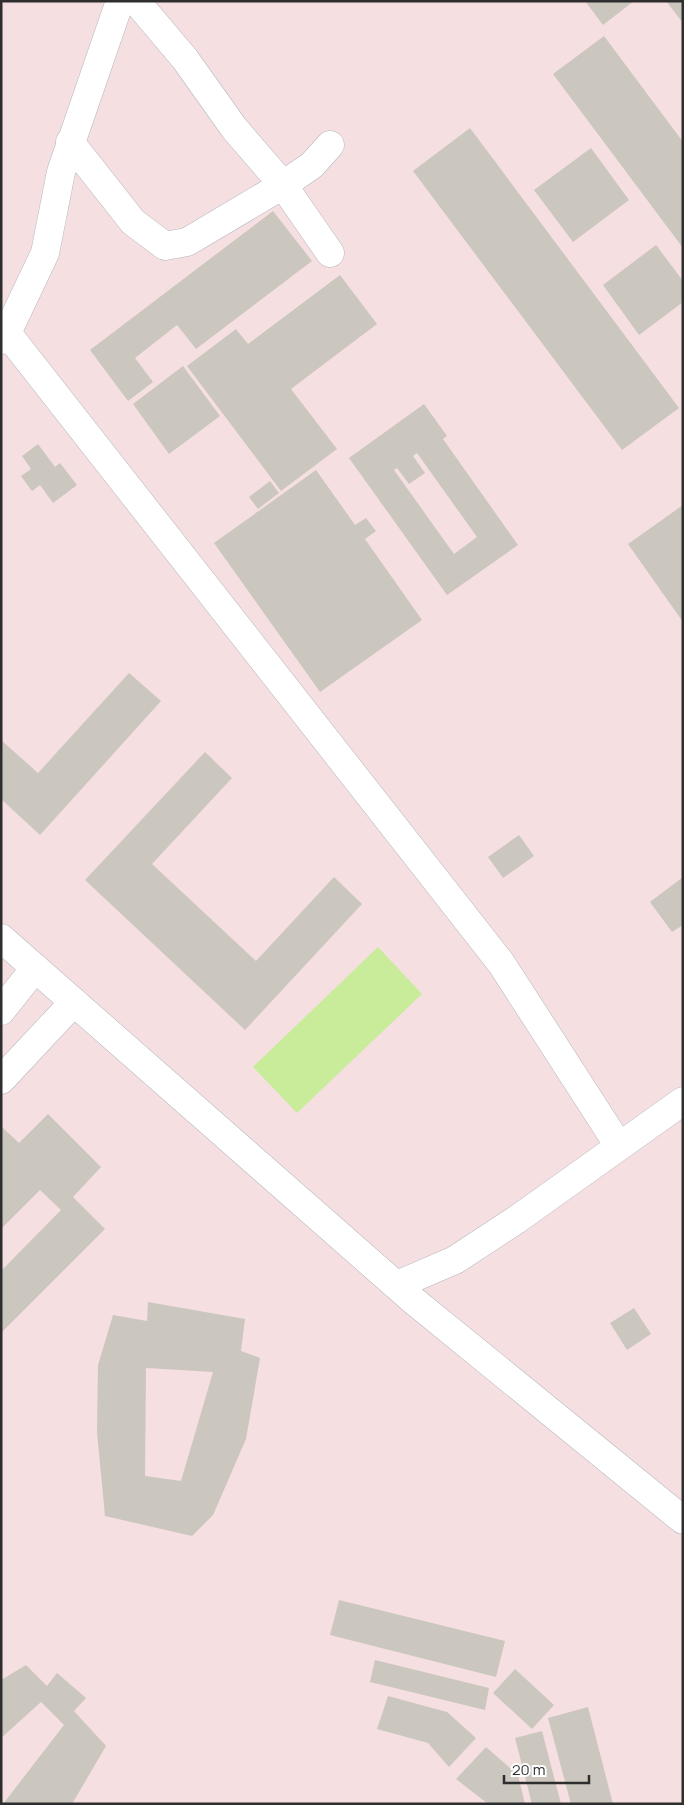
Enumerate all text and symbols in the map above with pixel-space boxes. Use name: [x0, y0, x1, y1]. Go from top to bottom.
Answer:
scale bar: [504, 1752, 589, 1784]
text: 20 m: [512, 1759, 545, 1780]

